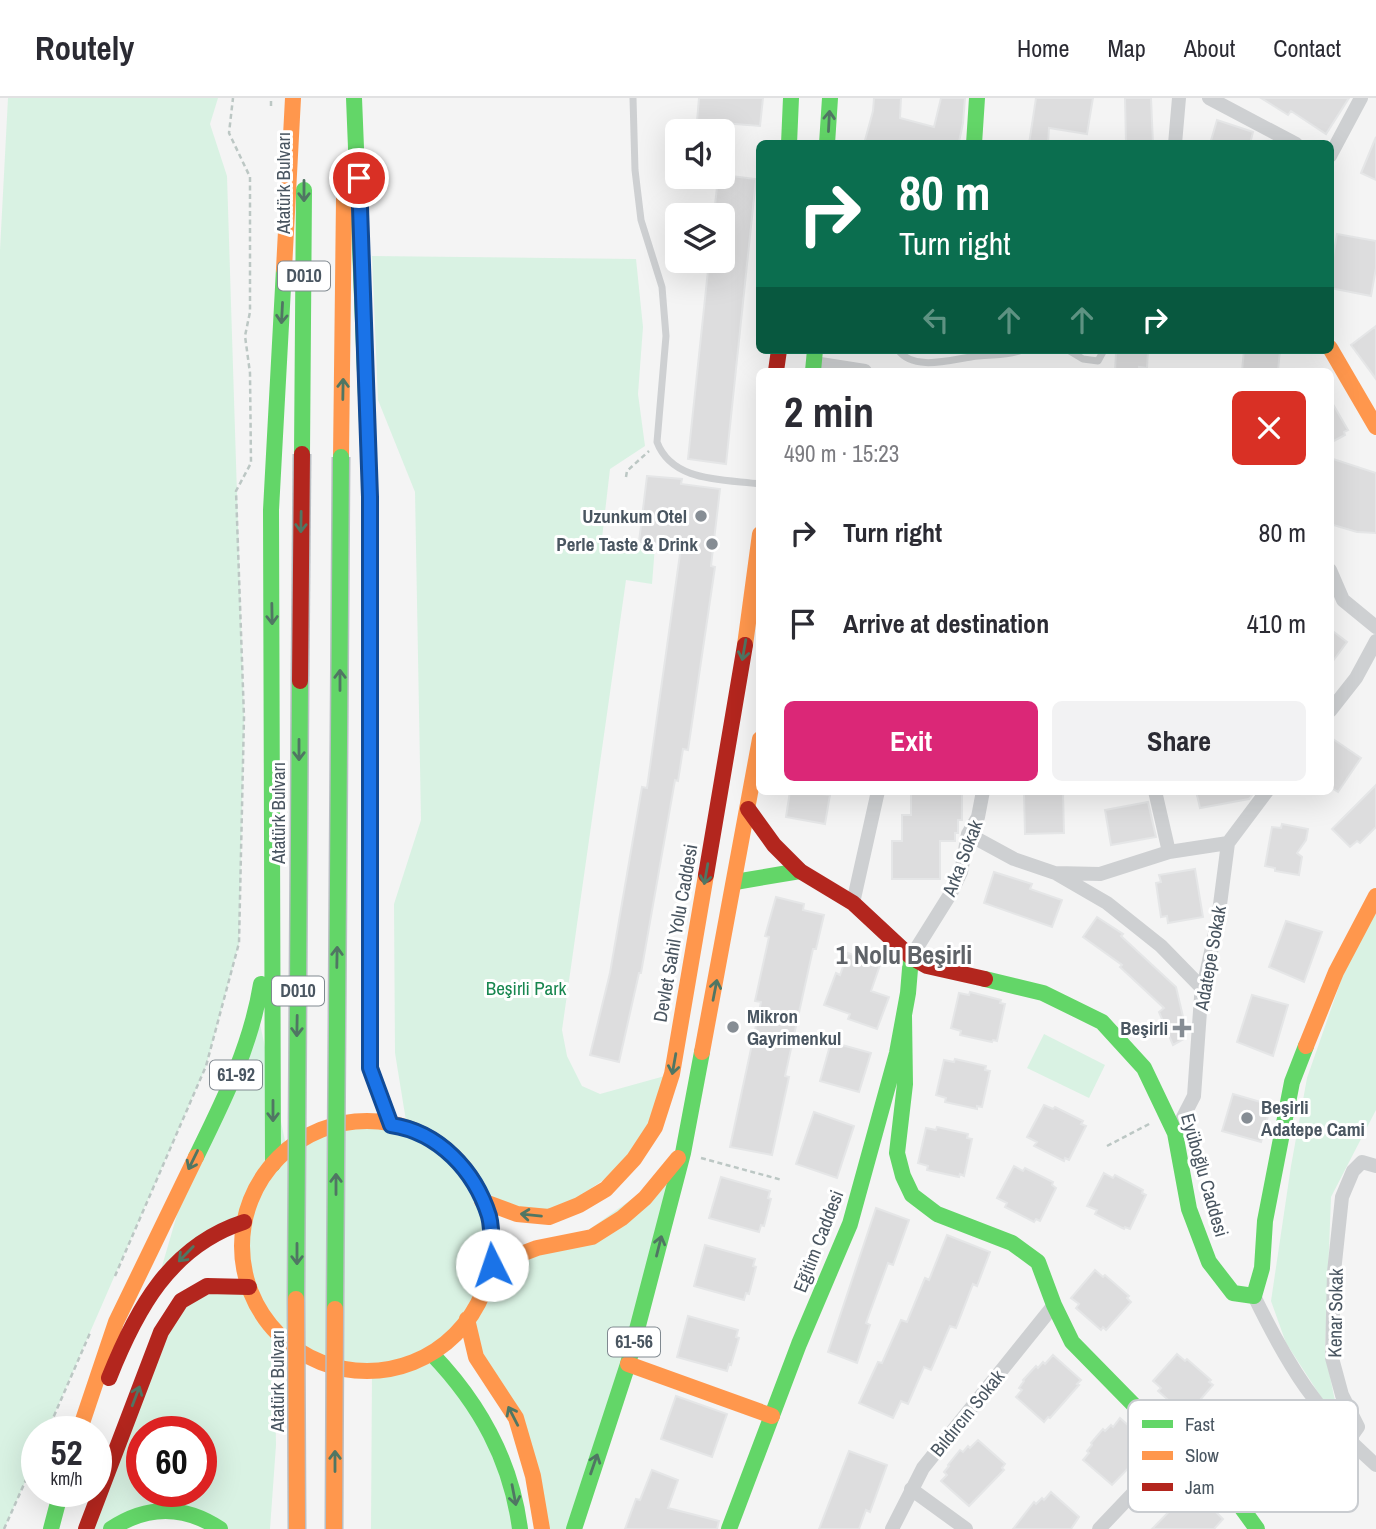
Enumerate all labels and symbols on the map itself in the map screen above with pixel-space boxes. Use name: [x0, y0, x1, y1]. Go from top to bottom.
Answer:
one-way arrow: [822, 110, 835, 133]
street label: Atatürk Bulvarı: [270, 132, 296, 235]
pin: [329, 148, 389, 208]
one-way arrow: [297, 179, 311, 202]
road number: D010: [278, 261, 330, 290]
one-way arrow: [276, 301, 289, 324]
one-way arrow: [336, 378, 350, 401]
place label: Uzunkum Otel: [582, 503, 687, 529]
marker: Uzunkum Otel: [693, 508, 709, 524]
one-way arrow: [294, 510, 308, 533]
place label: Perle Taste & Drink: [556, 531, 698, 557]
marker: Perle Taste & Drink: [704, 536, 720, 552]
one-way arrow: [265, 602, 279, 625]
one-way arrow: [737, 638, 750, 661]
one-way arrow: [334, 669, 347, 692]
one-way arrow: [292, 738, 306, 761]
street label: Atatürk Bulvarı: [265, 762, 291, 865]
street label: Arka Sokak: [935, 816, 988, 901]
street label: Devlet Sahil Yolu Caddesi: [647, 842, 703, 1024]
one-way arrow: [699, 862, 712, 885]
street label: Adatepe Sokak: [1188, 904, 1232, 1013]
district label: 1 Nolu Beşirli: [836, 937, 972, 972]
one-way arrow: [330, 946, 344, 969]
park label: Beşirli Park: [486, 975, 566, 1001]
road number: D010: [272, 976, 324, 1006]
one-way arrow: [708, 979, 722, 1002]
place label: Mikron Gayrimenkul: [747, 1003, 841, 1051]
one-way arrow: [290, 1014, 304, 1037]
place label: Beşirli: [1120, 1015, 1168, 1041]
marker: Mikron Gayrimenkul: [725, 1019, 741, 1035]
marker: Beşirli: [1174, 1020, 1190, 1036]
one-way arrow: [667, 1052, 680, 1075]
road number: 61-92: [210, 1060, 262, 1090]
place label: Beşirli Adatepe Cami: [1261, 1094, 1365, 1142]
one-way arrow: [266, 1099, 280, 1122]
street label: Eyüboğlu Caddesi: [1175, 1110, 1235, 1240]
marker: Beşirli Adatepe Cami: [1239, 1110, 1255, 1126]
one-way arrow: [186, 1149, 200, 1170]
one-way arrow: [329, 1173, 343, 1196]
street label: Eğitim Caddesi: [787, 1186, 849, 1296]
one-way arrow: [520, 1209, 543, 1222]
position arrow: [455, 1228, 529, 1302]
one-way arrow: [653, 1235, 666, 1258]
one-way arrow: [290, 1242, 304, 1265]
one-way arrow: [177, 1245, 194, 1262]
street label: Kenar Sokak: [1321, 1268, 1349, 1358]
road number: 61-56: [608, 1328, 660, 1357]
street label: Atatürk Bulvarı: [264, 1330, 290, 1433]
street label: Bıldırcın Sokak: [924, 1364, 1010, 1462]
one-way arrow: [131, 1386, 144, 1408]
legend: [1128, 1400, 1358, 1512]
one-way arrow: [506, 1406, 520, 1427]
text: Fast: [1185, 1411, 1215, 1437]
speed limit sign: 60: [126, 1416, 217, 1507]
text: Slow: [1185, 1442, 1220, 1468]
one-way arrow: [328, 1450, 342, 1473]
one-way arrow: [589, 1453, 601, 1475]
text: Jam: [1185, 1474, 1214, 1500]
one-way arrow: [508, 1483, 522, 1506]

